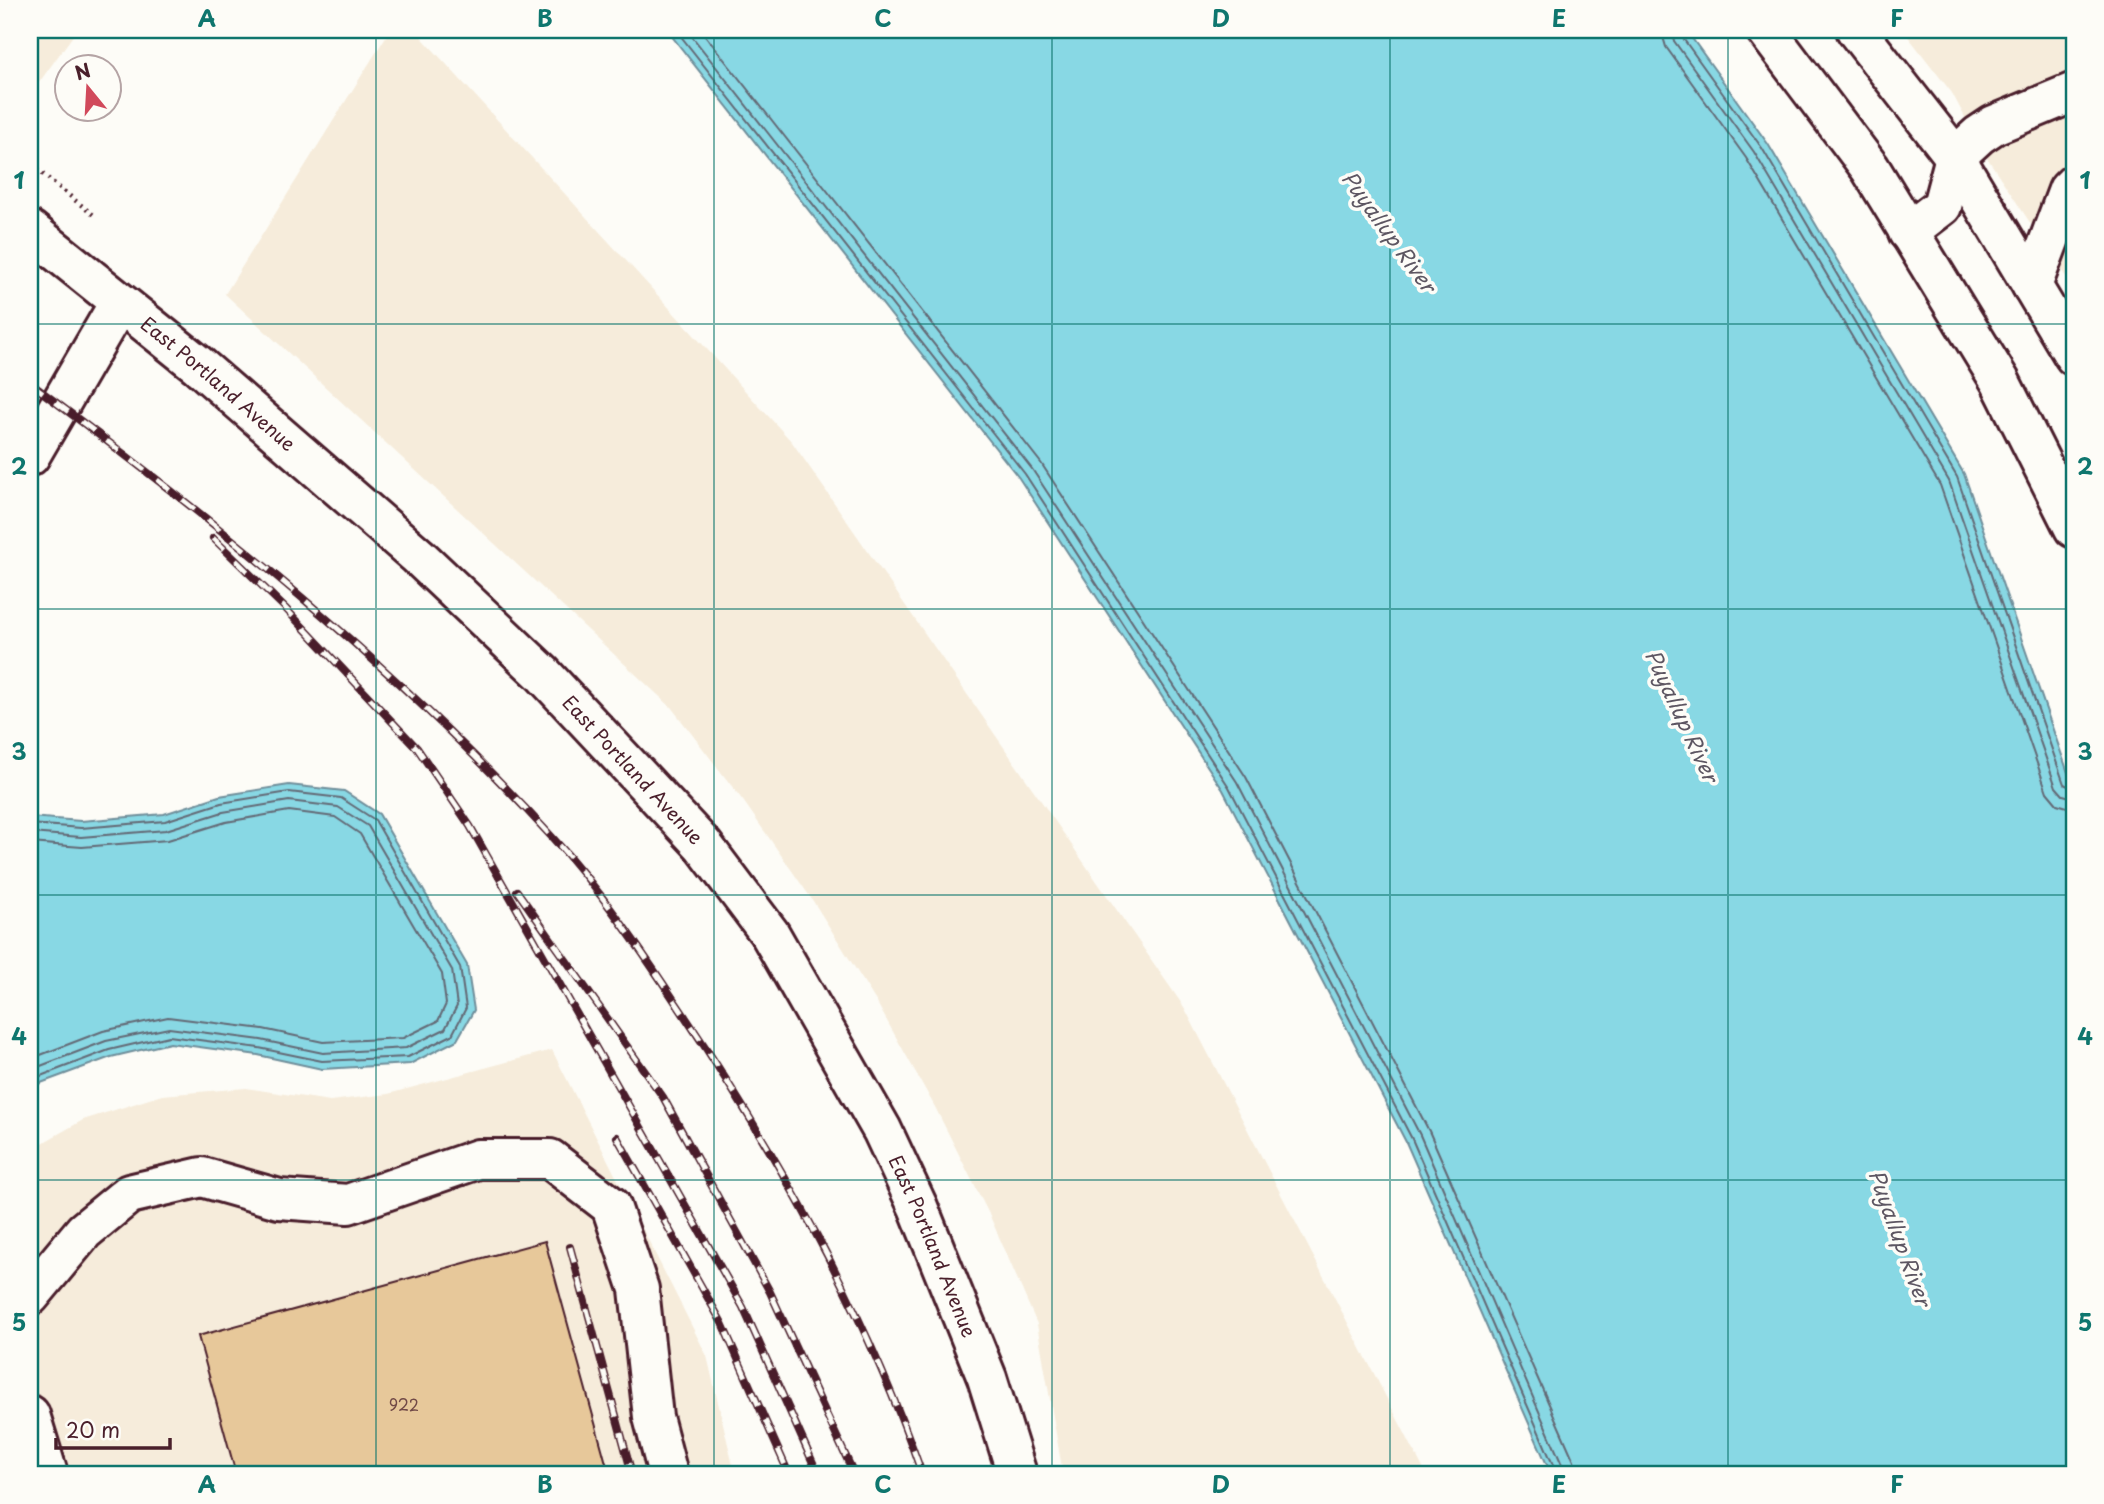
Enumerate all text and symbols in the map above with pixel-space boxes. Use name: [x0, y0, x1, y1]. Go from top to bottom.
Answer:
text: A: [198, 0, 216, 35]
text: B: [537, 0, 553, 35]
text: C: [874, 0, 892, 35]
text: D: [1212, 0, 1230, 35]
text: E: [1552, 0, 1566, 35]
text: F: [1890, 0, 1904, 35]
north arrow: [52, 52, 122, 122]
text: N: [71, 55, 94, 87]
text: 1: [14, 162, 25, 197]
text: 1: [2080, 162, 2091, 197]
water label: Puyallup River: [1335, 163, 1446, 300]
street label: East Portland Avenue: [135, 309, 302, 457]
text: 2: [11, 448, 27, 483]
text: 2: [2077, 448, 2093, 483]
water label: Puyallup River: [1638, 643, 1729, 789]
street label: East Portland Avenue: [557, 688, 710, 850]
text: 3: [11, 733, 27, 768]
text: 3: [2077, 733, 2093, 768]
text: 4: [11, 1018, 27, 1053]
text: 4: [2077, 1018, 2093, 1053]
street label: East Portland Avenue: [883, 1150, 984, 1341]
water label: Puyallup River: [1861, 1164, 1941, 1313]
text: 5: [12, 1304, 26, 1339]
text: 5: [2078, 1304, 2092, 1339]
house number: 922: [389, 1392, 419, 1416]
scale bar: [56, 1406, 170, 1450]
text: 20 m: [66, 1413, 120, 1445]
text: A: [198, 1466, 216, 1501]
text: B: [537, 1466, 553, 1501]
text: C: [874, 1466, 892, 1501]
text: D: [1212, 1466, 1230, 1501]
text: E: [1552, 1466, 1566, 1501]
text: F: [1890, 1466, 1904, 1501]

